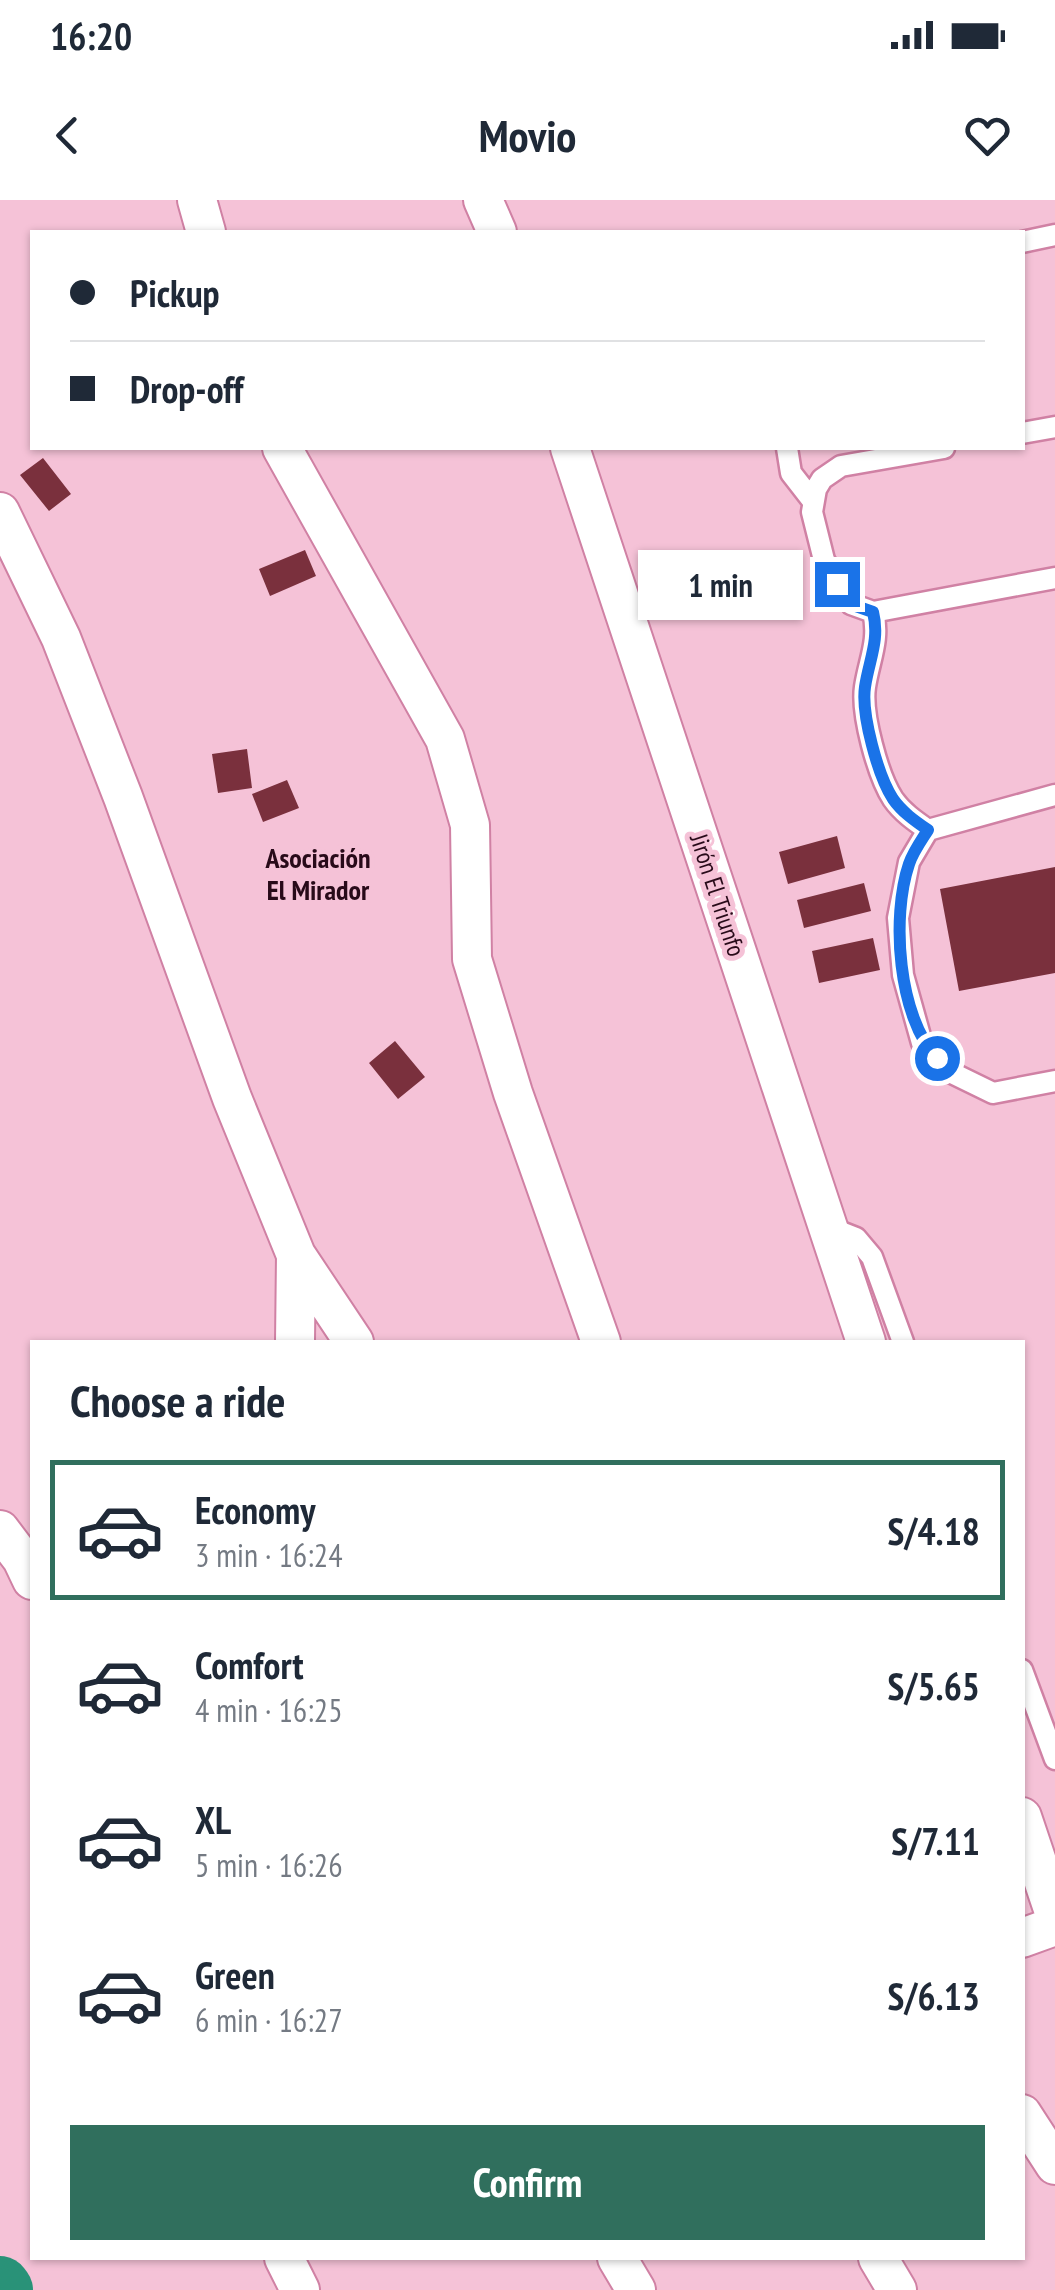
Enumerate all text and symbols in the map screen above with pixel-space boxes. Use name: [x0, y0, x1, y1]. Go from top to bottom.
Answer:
text: 16:20: [50, 11, 132, 60]
text: Movio: [479, 106, 576, 164]
icon: back: [40, 108, 95, 163]
icon: heart: [960, 108, 1015, 163]
text: Pickup: [130, 268, 220, 317]
text: Drop-off: [130, 364, 244, 413]
callout: 1 min: [637, 549, 802, 619]
route end: [815, 562, 860, 607]
text: 1 min: [688, 564, 753, 606]
street label: Jirón El Triunfo: [683, 829, 753, 960]
district label: Asociación El Mirador: [264, 839, 371, 908]
route start: [915, 1036, 960, 1081]
text: Choose a ride: [70, 1371, 285, 1429]
icon: car: [75, 1485, 165, 1575]
text: Economy: [195, 1485, 315, 1534]
text: S/4.18: [888, 1506, 980, 1555]
text: 3 min · 16:24: [195, 1534, 343, 1576]
icon: car: [75, 1640, 165, 1730]
text: Comfort: [195, 1640, 304, 1689]
text: S/5.65: [888, 1661, 980, 1710]
text: 4 min · 16:25: [195, 1689, 343, 1731]
icon: car: [75, 1795, 165, 1885]
text: XL: [195, 1795, 231, 1844]
text: S/7.11: [891, 1816, 980, 1865]
text: 5 min · 16:26: [195, 1844, 343, 1886]
icon: car: [75, 1950, 165, 2040]
text: Green: [195, 1950, 275, 1999]
text: S/6.13: [888, 1971, 980, 2020]
text: 6 min · 16:27: [195, 1999, 343, 2041]
button: Confirm: [70, 2125, 985, 2240]

